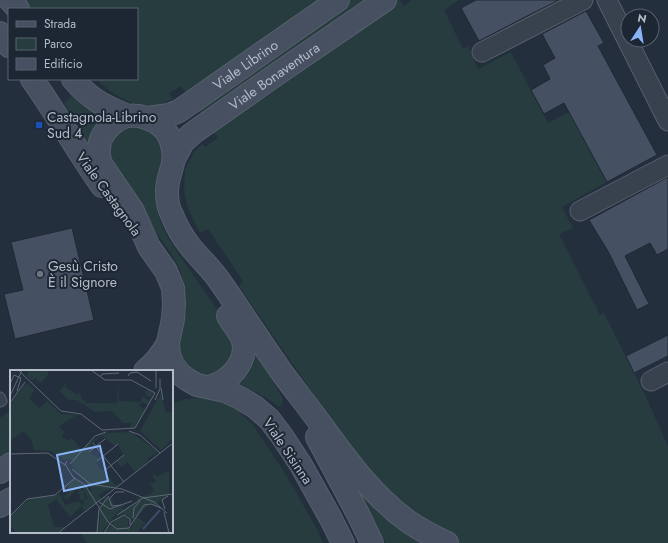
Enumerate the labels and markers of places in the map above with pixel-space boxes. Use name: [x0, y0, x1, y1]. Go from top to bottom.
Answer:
place label: Castagnola-Librino Sud 4: [47, 107, 157, 143]
marker: Castagnola-Librino Sud 4: [34, 120, 44, 130]
place label: Gesù Cristo È il Signore: [48, 256, 118, 292]
marker: Gesù Cristo È il Signore: [35, 269, 45, 279]

